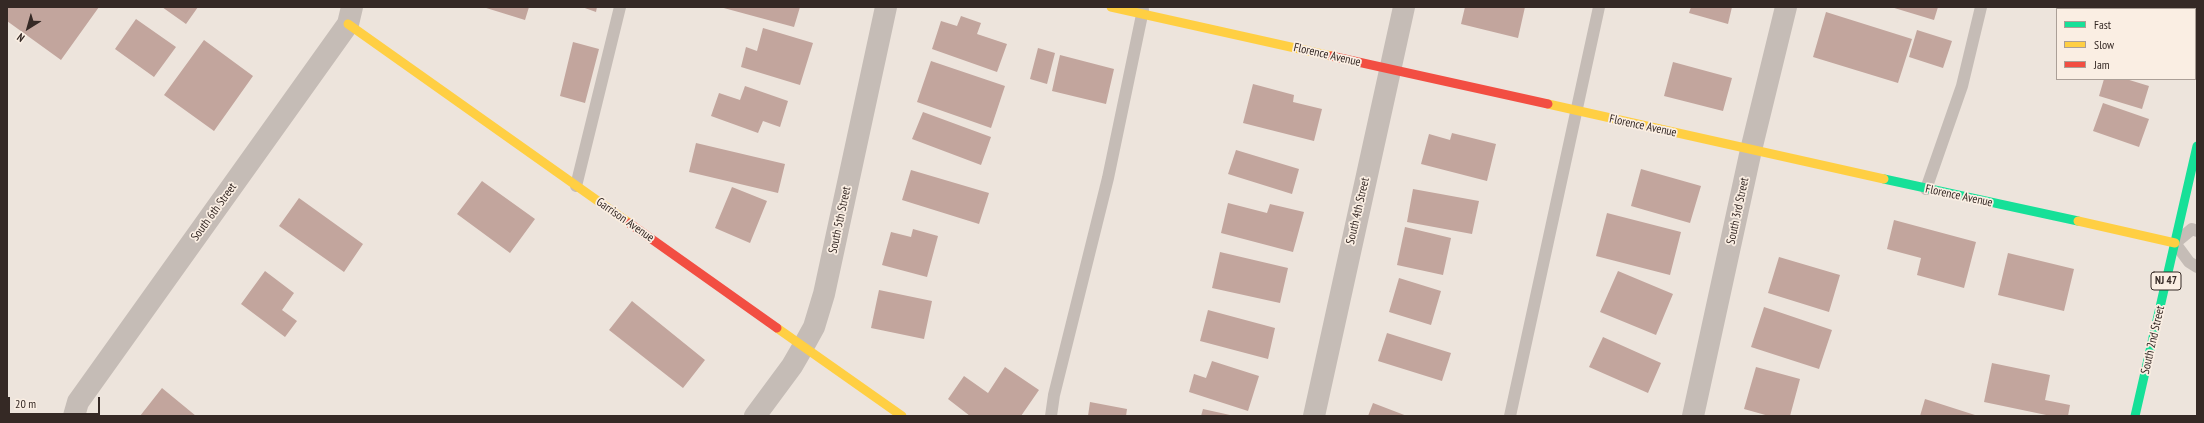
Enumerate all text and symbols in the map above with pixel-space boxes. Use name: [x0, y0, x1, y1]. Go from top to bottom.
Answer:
north arrow: [8, 8, 48, 48]
legend: [2056, 8, 2196, 80]
text: Fast: [2094, 17, 2111, 32]
text: N: [14, 30, 27, 45]
text: Slow: [2094, 37, 2114, 52]
street label: Florence Avenue: [1292, 40, 1362, 70]
text: Jam: [2094, 57, 2110, 72]
street label: Florence Avenue: [1608, 112, 1678, 140]
street label: South 4th Street: [1343, 176, 1373, 246]
street label: South 3rd Street: [1724, 176, 1752, 246]
street label: South 6th Street: [188, 180, 240, 244]
street label: Florence Avenue: [1924, 182, 1994, 210]
street label: South 5th Street: [826, 185, 854, 255]
street label: Garrison Avenue: [593, 195, 657, 245]
road number: NJ 47: [2151, 272, 2181, 290]
street label: South 2nd Street: [2138, 304, 2168, 376]
scale bar: [10, 389, 102, 415]
text: 20 m: [15, 396, 36, 411]

